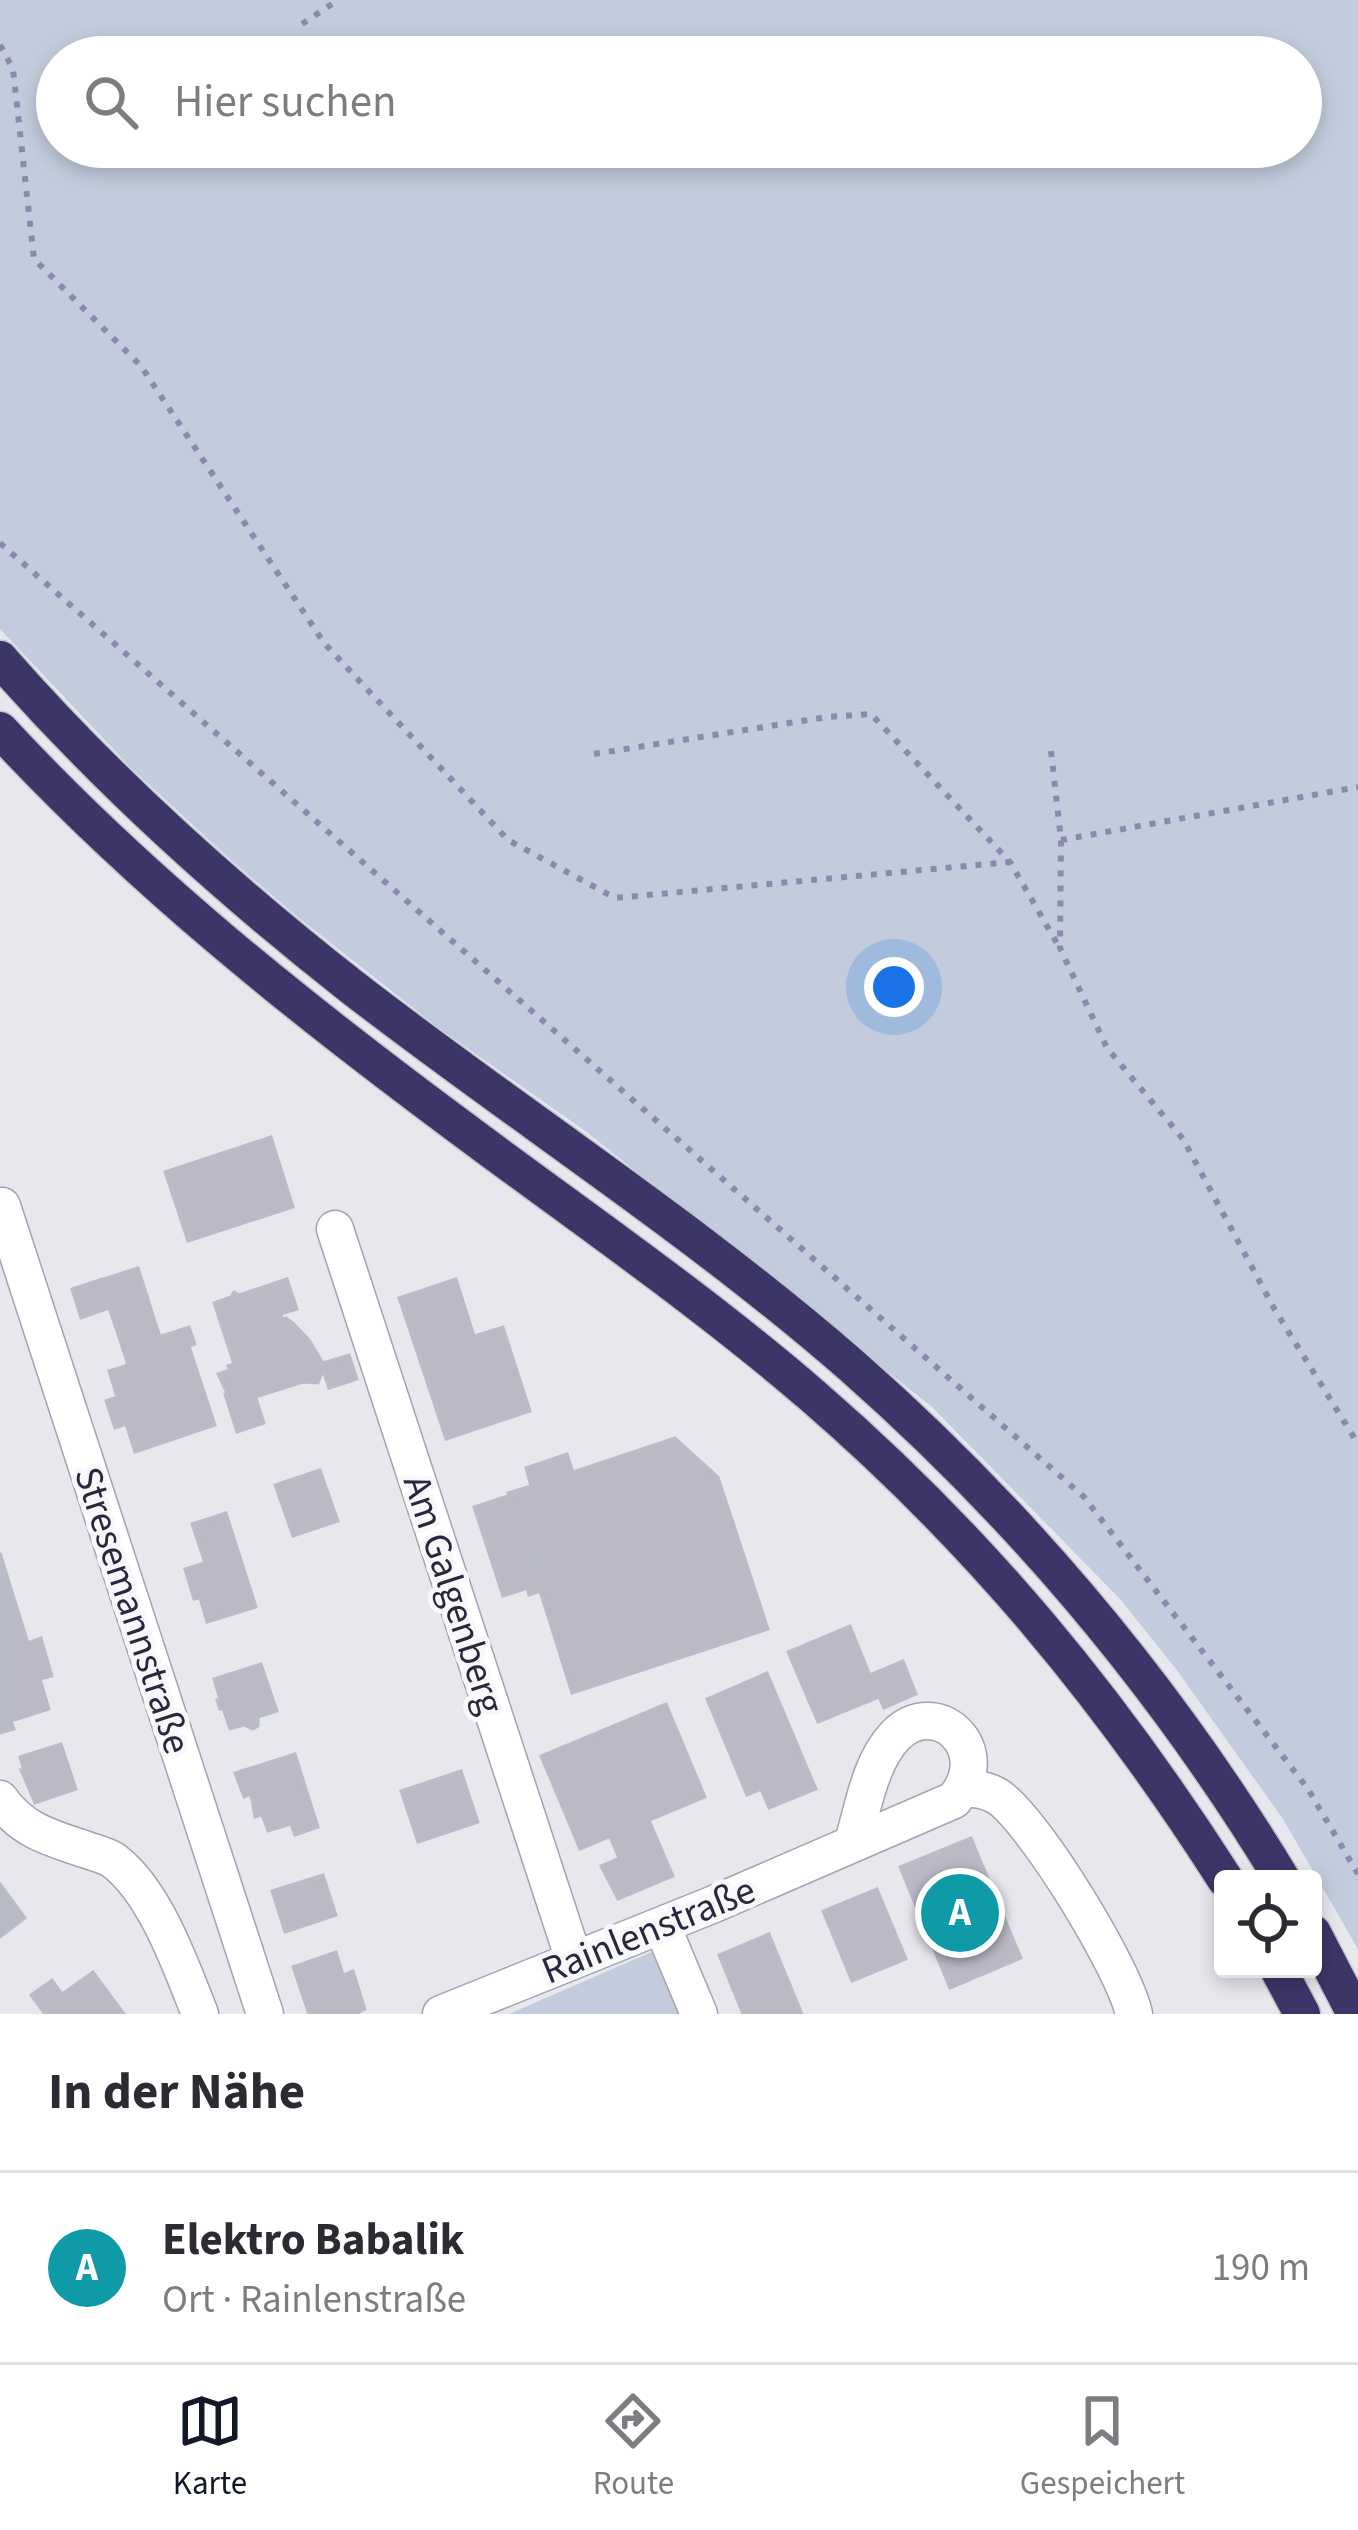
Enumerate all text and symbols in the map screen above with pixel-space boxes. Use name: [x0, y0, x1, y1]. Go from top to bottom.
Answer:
search box: [36, 36, 1322, 168]
icon: search: [78, 69, 144, 135]
text: Hier suchen: [174, 70, 397, 134]
your location: [864, 957, 924, 1017]
street label: Stresemannstraße: [59, 1460, 205, 1761]
street label: Am Galgenberg: [388, 1468, 518, 1722]
street label: Rainlenstraße: [533, 1863, 764, 1999]
pin: A: [921, 1868, 999, 1958]
map controls: [1214, 1870, 1322, 1978]
button: locate: [1214, 1870, 1322, 1978]
text: In der Nähe: [48, 2056, 305, 2128]
text: Elektro Babalik: [162, 2208, 465, 2272]
text: A: [76, 2240, 98, 2296]
text: 190 m: [1212, 2240, 1310, 2296]
text: Ort · Rainlenstraße: [162, 2272, 466, 2328]
tab: Karte: [173, 2388, 247, 2507]
tab: Route: [593, 2388, 674, 2507]
tab: Gespeichert: [1020, 2388, 1185, 2507]

